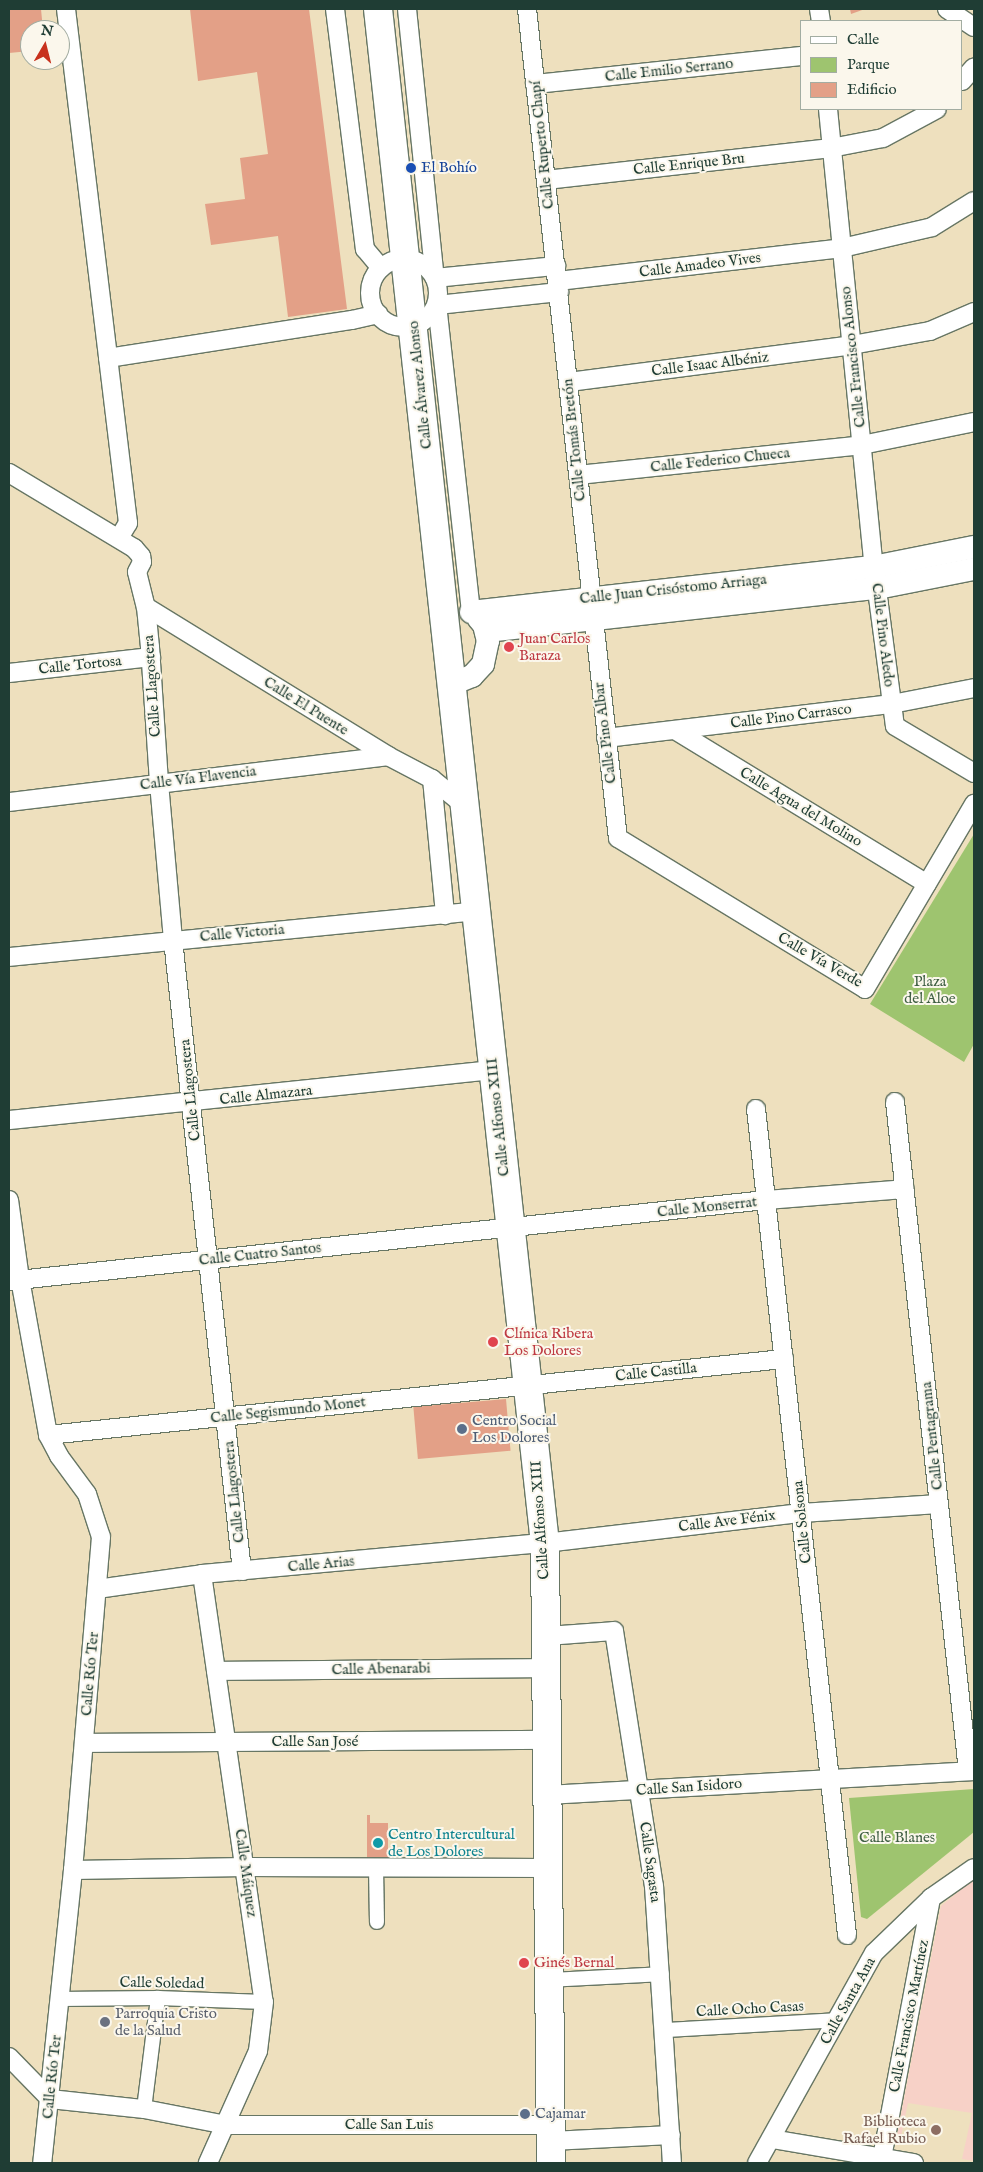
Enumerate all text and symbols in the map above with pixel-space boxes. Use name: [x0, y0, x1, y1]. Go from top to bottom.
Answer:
north arrow: [20, 20, 70, 70]
legend: [800, 20, 963, 110]
text: N: [40, 21, 54, 41]
text: Calle: [847, 30, 879, 49]
street label: Calle Emilio Serrano: [604, 54, 734, 86]
text: Parque: [847, 55, 890, 74]
street label: Calle Ruperto Chapí: [526, 80, 558, 210]
text: Edificio: [847, 80, 897, 99]
street label: Calle Enrique Bru: [632, 149, 746, 179]
place label: El Bohío: [421, 159, 477, 177]
marker: El Bohío: [405, 162, 417, 174]
street label: Calle Amadeo Vives: [638, 249, 762, 281]
street label: Calle Francisco Alonso: [837, 286, 869, 428]
street label: Calle Álvarez Alonso: [404, 320, 436, 450]
street label: Calle Isaac Albéniz: [650, 348, 770, 380]
street label: Calle Tomás Bretón: [559, 378, 589, 502]
street label: Calle Federico Chueca: [649, 444, 791, 476]
street label: Calle Juan Crisóstomo Arriaga: [579, 570, 767, 608]
street label: Calle Pino Aledo: [868, 582, 898, 688]
place label: Juan Carlos Baraza: [519, 629, 590, 664]
street label: Calle Llagostera: [139, 634, 165, 738]
marker: Juan Carlos Baraza: [503, 641, 515, 653]
street label: Calle Tortosa: [37, 652, 123, 678]
street label: Calle El Puente: [260, 673, 352, 739]
street label: Calle Pino Albar: [590, 681, 620, 785]
street label: Calle Pino Carrasco: [729, 700, 853, 732]
street label: Calle Vía Flavencia: [139, 762, 257, 794]
street label: Calle Agua del Molino: [736, 763, 866, 851]
street label: Calle Victoria: [199, 920, 285, 946]
street label: Calle Vía Verde: [774, 928, 866, 992]
park label: Plaza del Aloe: [904, 972, 956, 1007]
street label: Calle Llagostera: [176, 1038, 204, 1142]
street label: Calle Alfonso XIII: [483, 1057, 513, 1177]
street label: Calle Almazara: [219, 1081, 313, 1109]
street label: Calle Monserrat: [656, 1193, 758, 1221]
street label: Calle Cuatro Santos: [198, 1239, 322, 1269]
place label: Clínica Ribera Los Dolores: [504, 1324, 593, 1359]
marker: Clínica Ribera Los Dolores: [486, 1335, 500, 1349]
street label: Calle Castilla: [614, 1359, 698, 1385]
street label: Calle Pentagrama: [917, 1381, 947, 1491]
street label: Calle Segismundo Monet: [209, 1393, 367, 1427]
place label: Centro Social Los Dolores: [472, 1411, 556, 1446]
marker: Centro Social Los Dolores: [456, 1423, 468, 1435]
street label: Calle Llagostera: [220, 1440, 248, 1544]
street label: Calle Alfonso XIII: [527, 1460, 553, 1580]
street label: Calle Solsona: [789, 1480, 815, 1564]
street label: Calle Ave Fénix: [677, 1506, 777, 1536]
street label: Calle Arias: [287, 1552, 355, 1576]
street label: Calle Río Ter: [77, 1631, 103, 1717]
street label: Calle Abenarabi: [331, 1659, 431, 1679]
street label: Calle San José: [272, 1733, 358, 1751]
street label: Calle San Isidoro: [635, 1774, 743, 1800]
street label: Calle Sagasta: [635, 1821, 665, 1903]
place label: Centro Intercultural de Los Dolores: [388, 1825, 515, 1860]
street label: Calle Máiquez: [231, 1828, 261, 1918]
park label: Calle Blanes: [859, 1829, 935, 1847]
marker: Centro Intercultural de Los Dolores: [372, 1837, 384, 1849]
street label: Calle Francisco Martínez: [885, 1938, 933, 2094]
place label: Ginés Bernal: [534, 1954, 614, 1972]
street label: Calle Santa Ana: [817, 1954, 879, 2048]
marker: Ginés Bernal: [518, 1957, 530, 1969]
street label: Calle Soledad: [120, 1973, 204, 1993]
street label: Calle Ocho Casas: [696, 1997, 804, 2021]
place label: Parroquia Cristo de la Salud: [115, 2004, 217, 2039]
marker: Parroquia Cristo de la Salud: [99, 2016, 111, 2028]
street label: Calle Río Ter: [39, 2034, 65, 2120]
place label: Cajamar: [535, 2105, 586, 2123]
marker: Cajamar: [519, 2108, 531, 2120]
place label: Biblioteca Rafael Rubio: [843, 2112, 926, 2147]
street label: Calle San Luis: [345, 2116, 433, 2134]
marker: Biblioteca Rafael Rubio: [930, 2124, 942, 2136]

